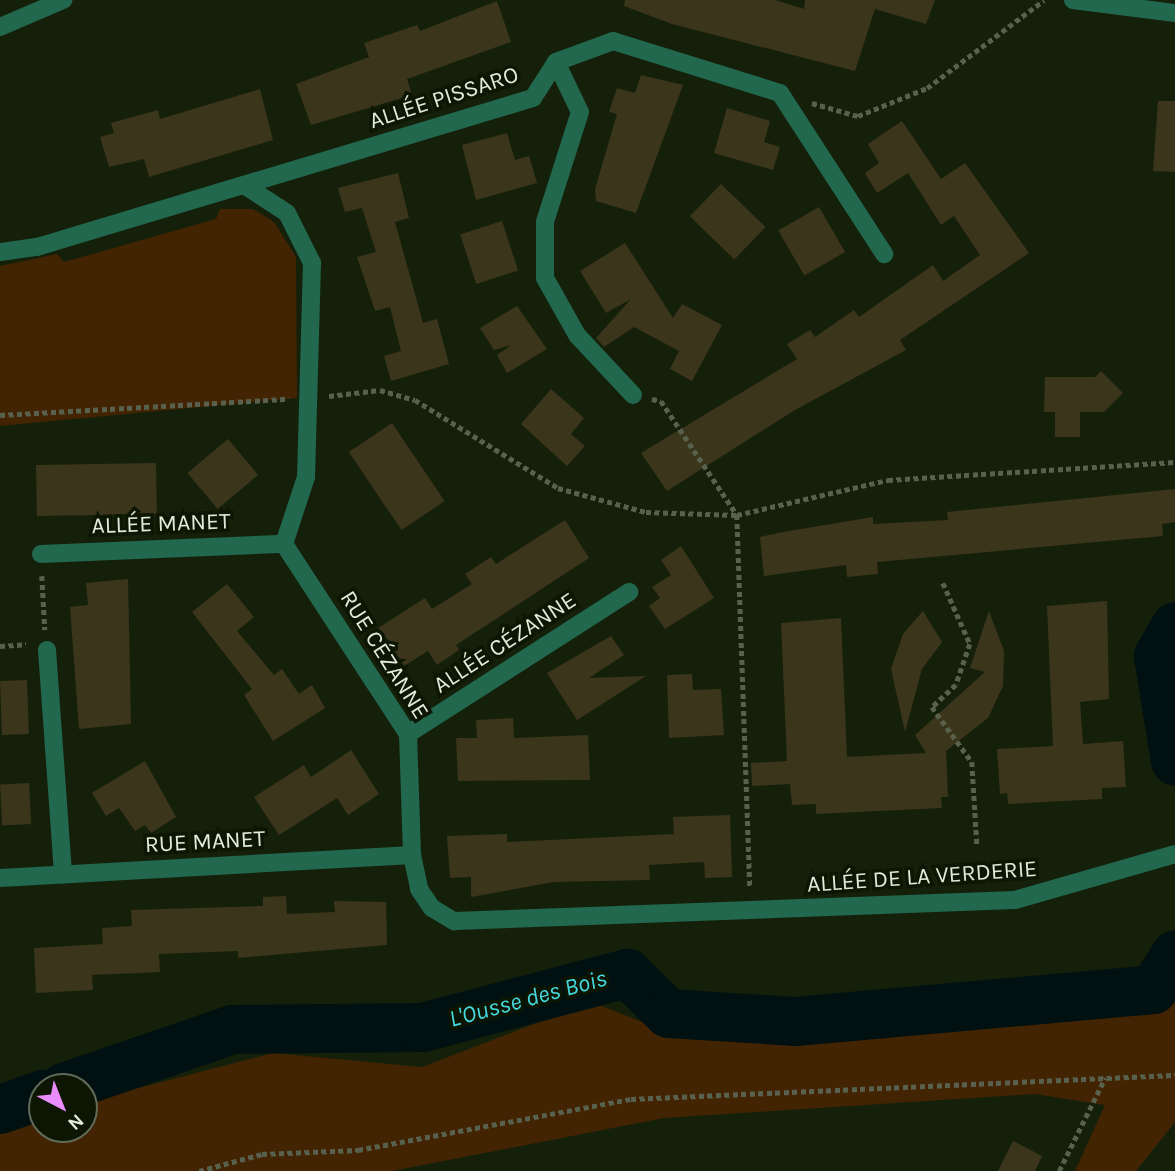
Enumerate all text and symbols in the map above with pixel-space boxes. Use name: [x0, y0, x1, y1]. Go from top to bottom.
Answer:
street label: ALLÉE PISSARO: [366, 61, 522, 135]
street label: ALLÉE MANET: [91, 508, 231, 540]
street label: RUE CÉZANNE: [334, 586, 434, 724]
street label: ALLÉE CÉZANNE: [429, 587, 581, 699]
street label: RUE MANET: [144, 825, 266, 859]
street label: ALLÉE DE LA VERDERIE: [806, 855, 1038, 899]
water label: L'Ousse des Bois: [446, 964, 610, 1034]
north arrow: [28, 1073, 98, 1143]
text: N: [63, 1109, 88, 1135]

